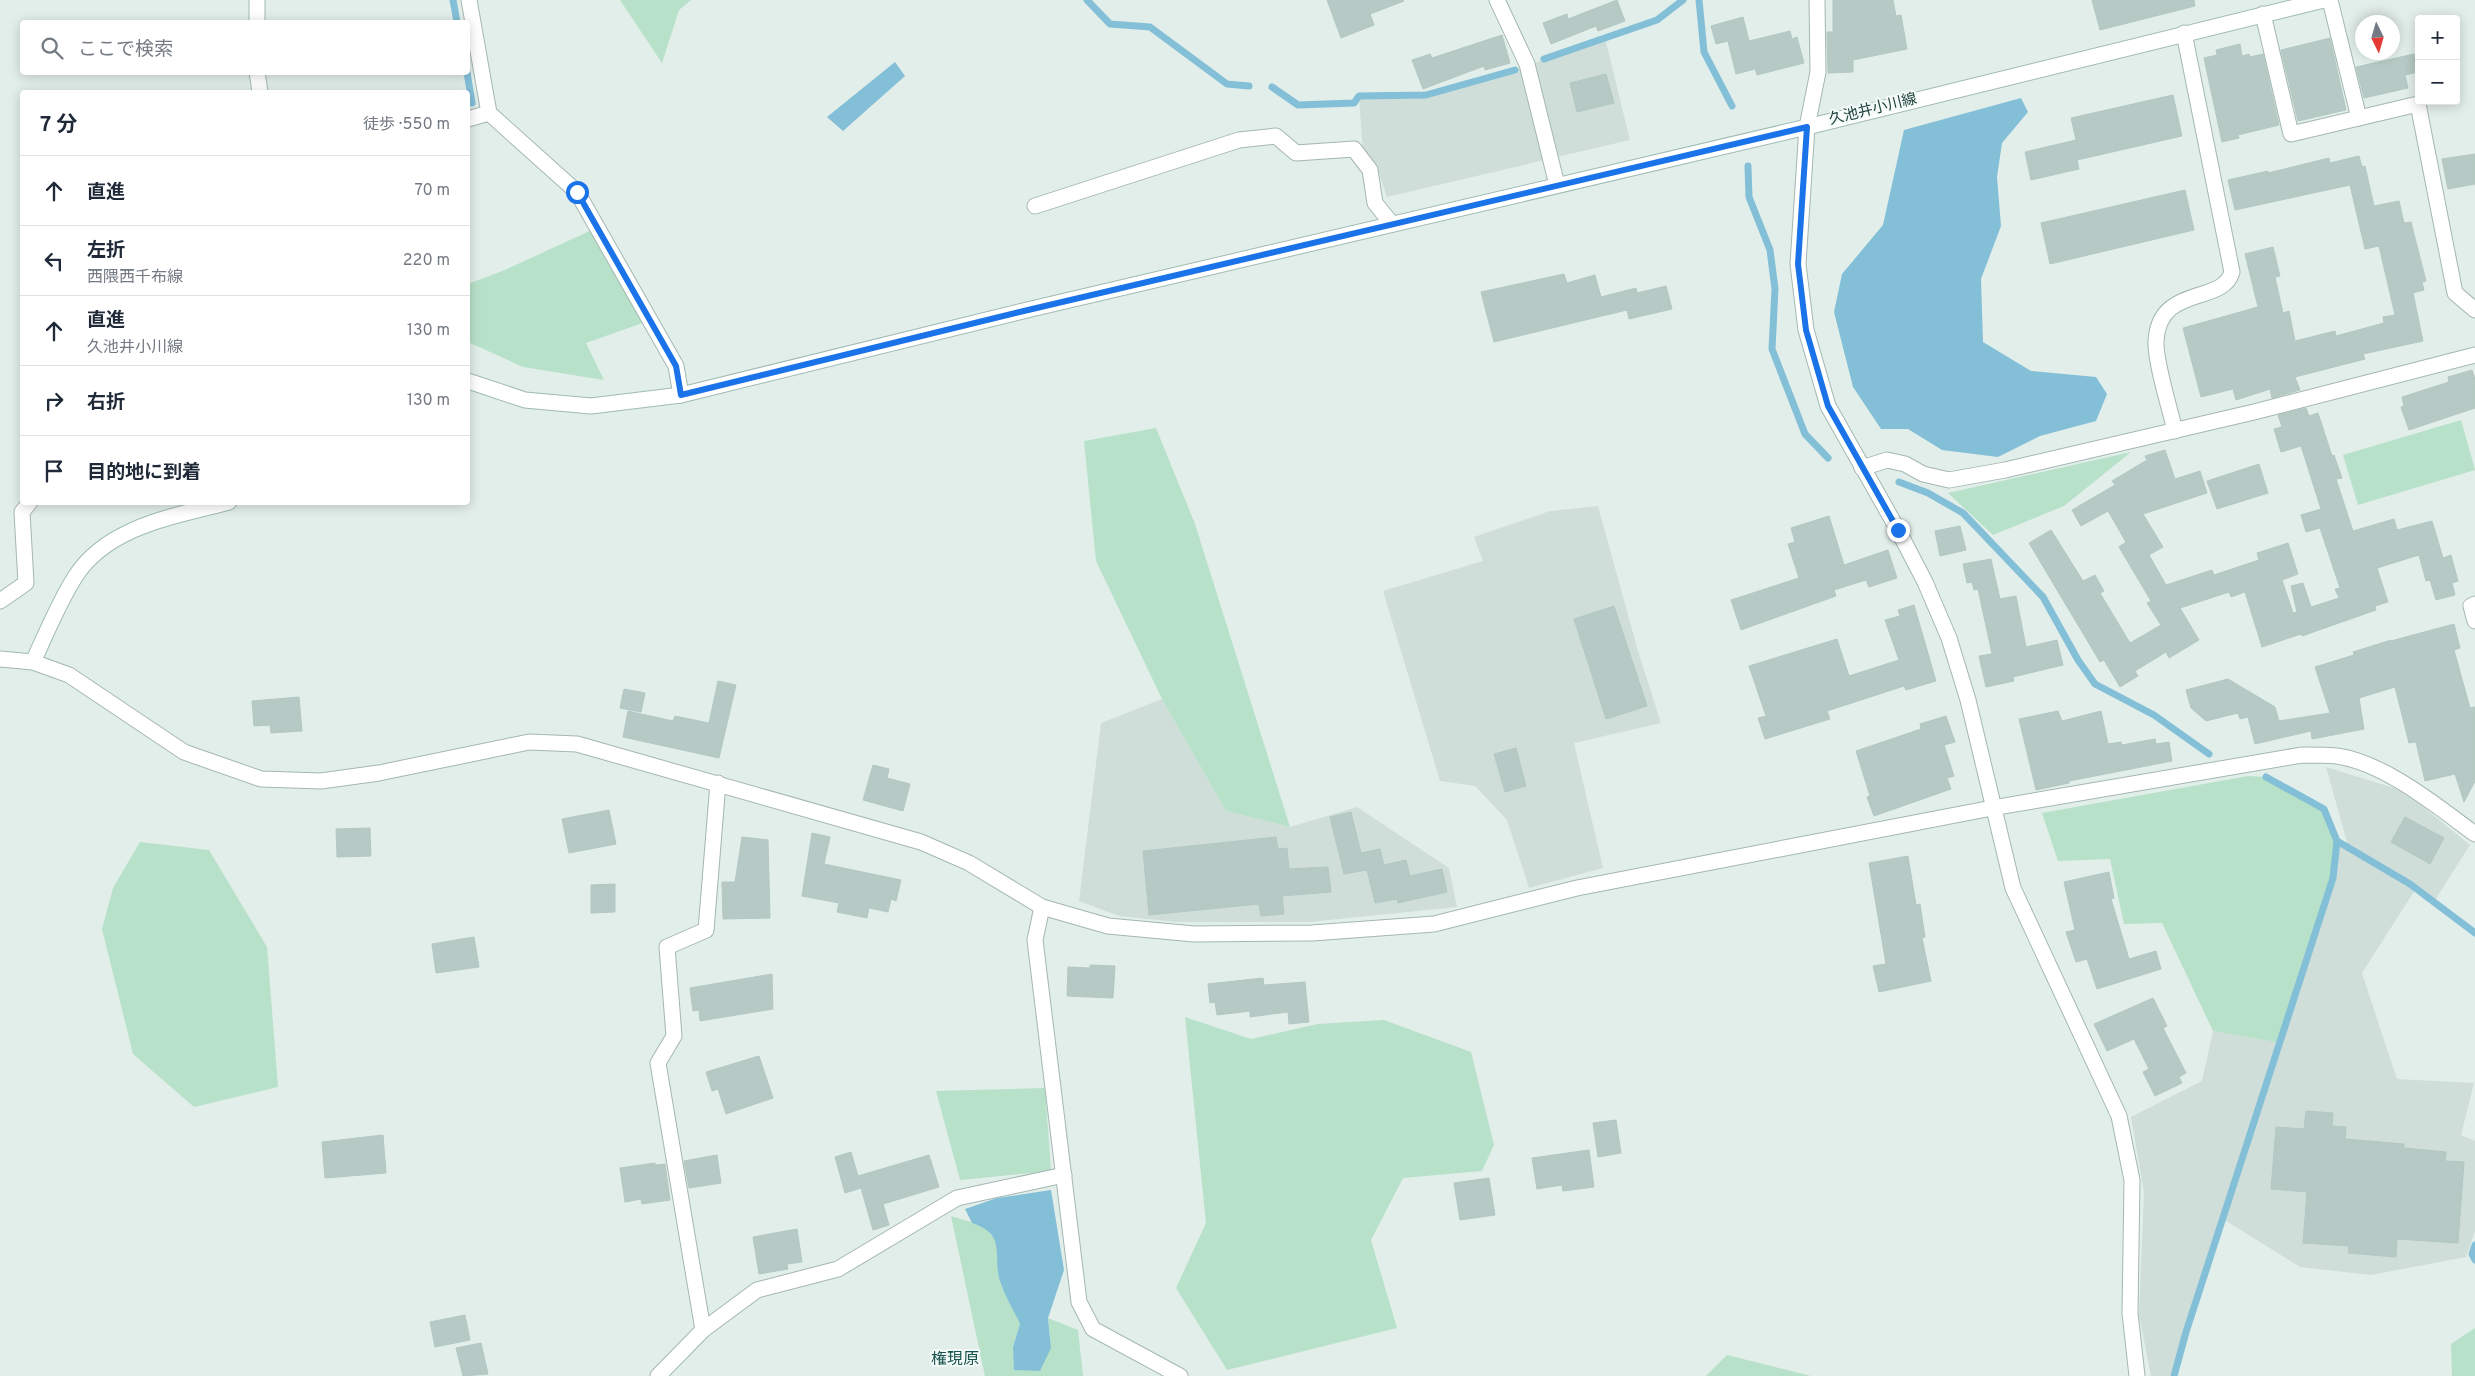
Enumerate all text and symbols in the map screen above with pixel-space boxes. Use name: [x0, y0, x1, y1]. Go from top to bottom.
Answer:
north arrow: [2355, 15, 2400, 60]
map controls: [2415, 15, 2460, 105]
button: +: [2415, 15, 2460, 60]
search box: [20, 20, 470, 75]
icon: search: [38, 34, 66, 62]
text: ここで検索: [78, 38, 173, 62]
button: −: [2415, 60, 2460, 105]
street label: 久池井小川線: [1827, 89, 1919, 130]
text: 7 分: [40, 112, 78, 139]
text: 徒歩 · 550 m: [363, 115, 450, 135]
icon: ahead: [40, 177, 68, 205]
text: 直進: [87, 181, 125, 205]
text: 70 m: [415, 181, 450, 201]
route start: [566, 181, 589, 204]
text: 左折: [87, 239, 125, 263]
icon: left: [40, 247, 68, 275]
text: 220 m: [403, 251, 450, 271]
text: 西隈西千布線: [87, 268, 183, 288]
text: 直進: [87, 309, 125, 333]
icon: ahead: [40, 317, 68, 345]
text: 130 m: [407, 321, 450, 341]
text: 久池井小川線: [87, 338, 183, 358]
icon: right: [40, 387, 68, 415]
text: 右折: [87, 391, 125, 415]
text: 130 m: [407, 391, 450, 411]
icon: arrive: [40, 457, 68, 485]
text: 目的地に到着: [87, 461, 201, 485]
route end: [1887, 519, 1910, 542]
district label: 権現原: [931, 1350, 979, 1370]

